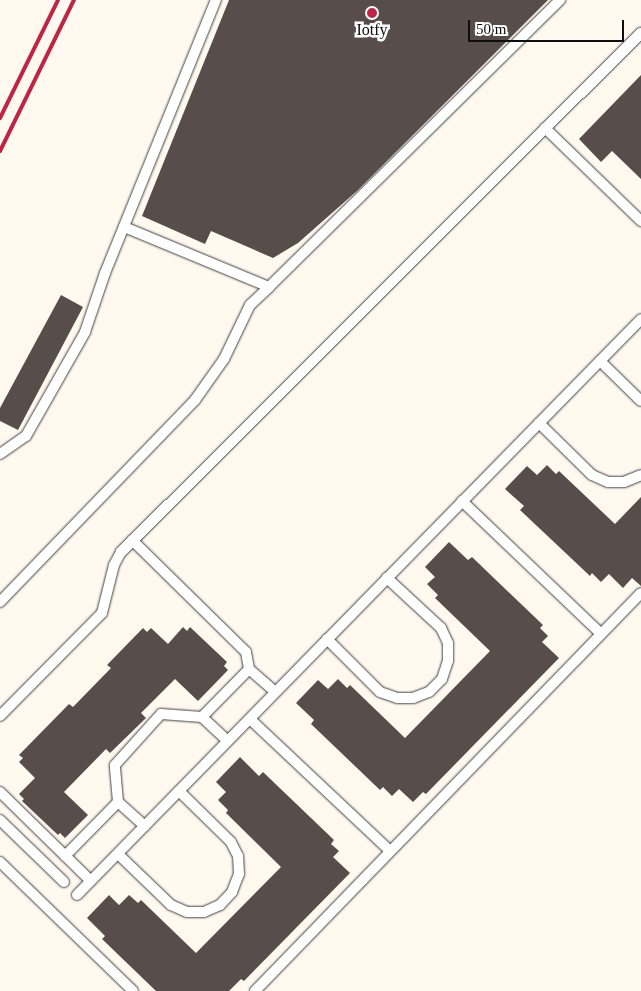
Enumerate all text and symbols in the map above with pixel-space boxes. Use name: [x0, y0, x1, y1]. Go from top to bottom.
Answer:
marker: Iotfy: [366, 7, 378, 19]
scale bar: [471, 10, 627, 42]
place label: Iotfy: [356, 20, 388, 40]
text: 50 m: [476, 21, 506, 37]

